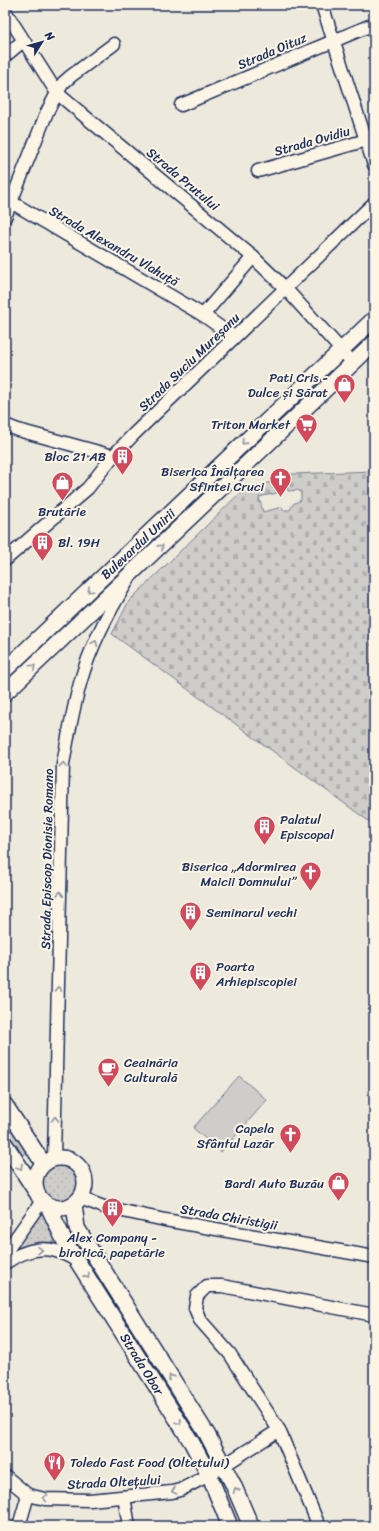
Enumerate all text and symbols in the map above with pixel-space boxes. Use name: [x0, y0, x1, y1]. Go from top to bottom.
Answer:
north arrow: [22, 22, 62, 62]
street label: Strada Oituz: [234, 26, 311, 76]
text: N: [39, 27, 60, 45]
street label: Strada Ovidiu: [271, 119, 353, 163]
street label: Strada Prutului: [141, 141, 225, 217]
street label: Strada Alexandru Vlahuță: [45, 199, 184, 293]
street label: Strada Suciu Mureșanu: [133, 307, 245, 417]
place label: Pati Cris - Dulce și Sărat: [248, 366, 328, 404]
shop icon: Pati Cris - Dulce și Sărat: [331, 371, 357, 404]
supermarket icon: Triton Market: [293, 411, 319, 444]
place label: Triton Market: [211, 413, 291, 436]
one-way arrow: [242, 437, 249, 444]
building icon: Bloc 21 AB: [109, 443, 135, 476]
place label: Bloc 21 AB: [44, 445, 106, 468]
place label: Biserica Înălțarea Sfintei Cruci: [161, 460, 264, 498]
church icon: Biserica Înălțarea Sfintei Cruci: [267, 465, 293, 498]
shop icon: Brutărie: [49, 470, 75, 503]
place label: Brutărie: [38, 500, 86, 523]
street label: Bulevardul Unirii: [95, 503, 181, 585]
building icon: Bl. 19H: [30, 529, 56, 562]
place label: Bl. 19H: [58, 531, 101, 554]
one-way arrow: [156, 544, 164, 552]
one-way arrow: [87, 585, 95, 593]
one-way arrow: [91, 639, 99, 646]
one-way arrow: [28, 664, 36, 671]
one-way arrow: [59, 761, 68, 768]
street label: Strada Episcop Dionisie Romano: [34, 768, 60, 950]
place label: Palatul Episcopal: [280, 808, 334, 846]
building icon: Palatul Episcopal: [251, 813, 277, 846]
place label: Biserica „Adormirea Maicii Domnului”: [182, 855, 298, 893]
church icon: Biserica „Adormirea Maicii Domnului”: [298, 860, 324, 893]
one-way arrow: [56, 891, 64, 897]
building icon: Seminarul vechi: [177, 899, 203, 932]
place label: Seminarul vechi: [206, 901, 297, 924]
place label: Poarta Arhiepiscopiei: [215, 955, 297, 993]
building icon: Poarta Arhiepiscopiei: [188, 960, 214, 993]
one-way arrow: [54, 986, 62, 992]
place label: Ceainăria Culturală: [124, 1051, 178, 1089]
cafe icon: Ceainăria Culturală: [96, 1056, 122, 1089]
one-way arrow: [51, 1116, 59, 1122]
place label: Capela Sfântul Lazăr: [197, 1117, 275, 1155]
church icon: Capela Sfântul Lazăr: [277, 1122, 303, 1155]
one-way arrow: [16, 1163, 23, 1170]
shop icon: Bardi Auto Buzău: [326, 1170, 352, 1203]
place label: Bardi Auto Buzău: [225, 1172, 324, 1195]
building icon: Alex Company - birotică, papetărie: [99, 1196, 125, 1229]
street label: Strada Chiristigii: [179, 1197, 280, 1237]
place label: Alex Company - birotică, papetărie: [59, 1226, 165, 1264]
one-way arrow: [37, 1246, 43, 1254]
one-way arrow: [82, 1272, 90, 1279]
street label: Strada Obor: [114, 1328, 171, 1400]
one-way arrow: [169, 1374, 176, 1381]
one-way arrow: [174, 1418, 182, 1425]
restaurant icon: Toledo Fast Food (Oltetului): [41, 1449, 67, 1482]
place label: Toledo Fast Food (Oltetului): [70, 1451, 230, 1474]
street label: Strada Oltețului: [67, 1468, 162, 1496]
one-way arrow: [171, 1487, 178, 1495]
one-way arrow: [232, 1487, 240, 1494]
one-way arrow: [42, 1494, 48, 1503]

